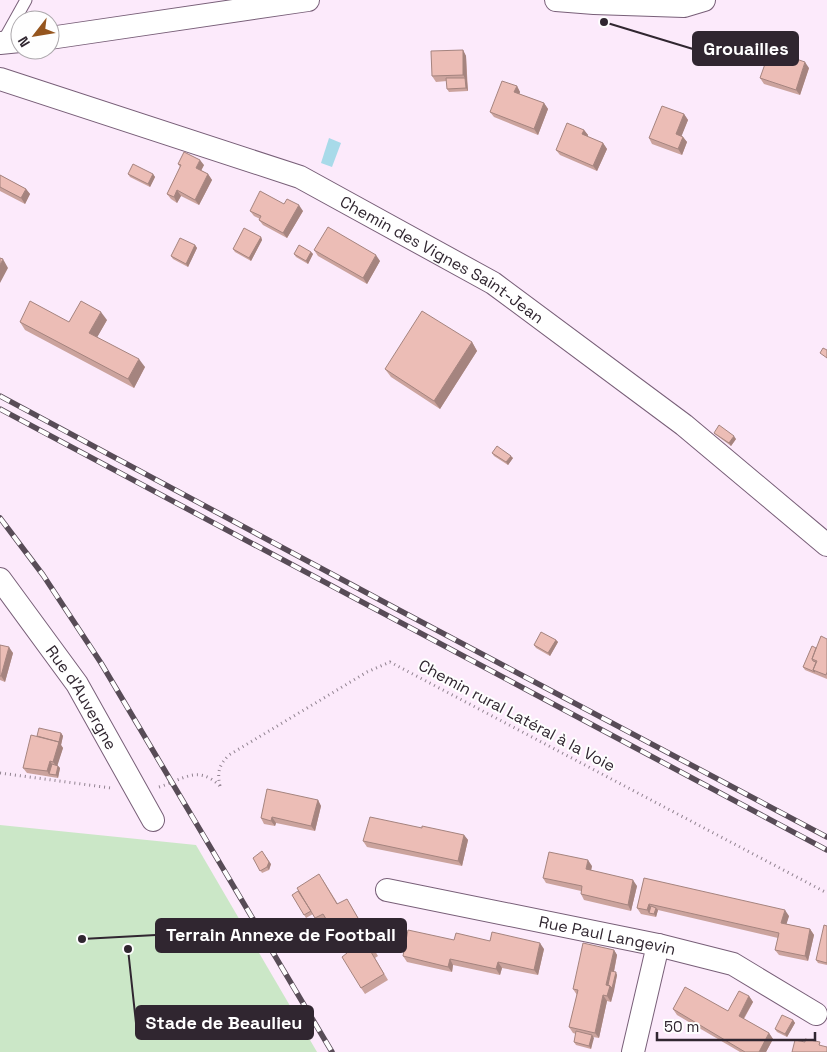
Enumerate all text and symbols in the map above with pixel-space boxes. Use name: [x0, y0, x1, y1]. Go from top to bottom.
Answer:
north arrow: [10, 10, 60, 60]
callout: Grouailles: [693, 32, 798, 65]
text: N: [14, 33, 34, 50]
text: Grouailles: [703, 37, 789, 60]
street label: Chemin des Vignes Saint-Jean: [336, 191, 548, 328]
street label: Rue d'Auvergne: [41, 641, 122, 754]
street label: Chemin rural Latéral à la Voie: [415, 655, 619, 776]
street label: Rue Paul Langevin: [537, 911, 678, 960]
callout: Terrain Annexe de Football: [156, 919, 406, 952]
text: Terrain Annexe de Football: [166, 923, 396, 946]
callout: Stade de Beaulieu: [136, 1006, 313, 1039]
scale bar: [657, 1010, 814, 1042]
text: Stade de Beaulieu: [146, 1011, 302, 1034]
text: 50 m: [664, 1017, 699, 1036]

